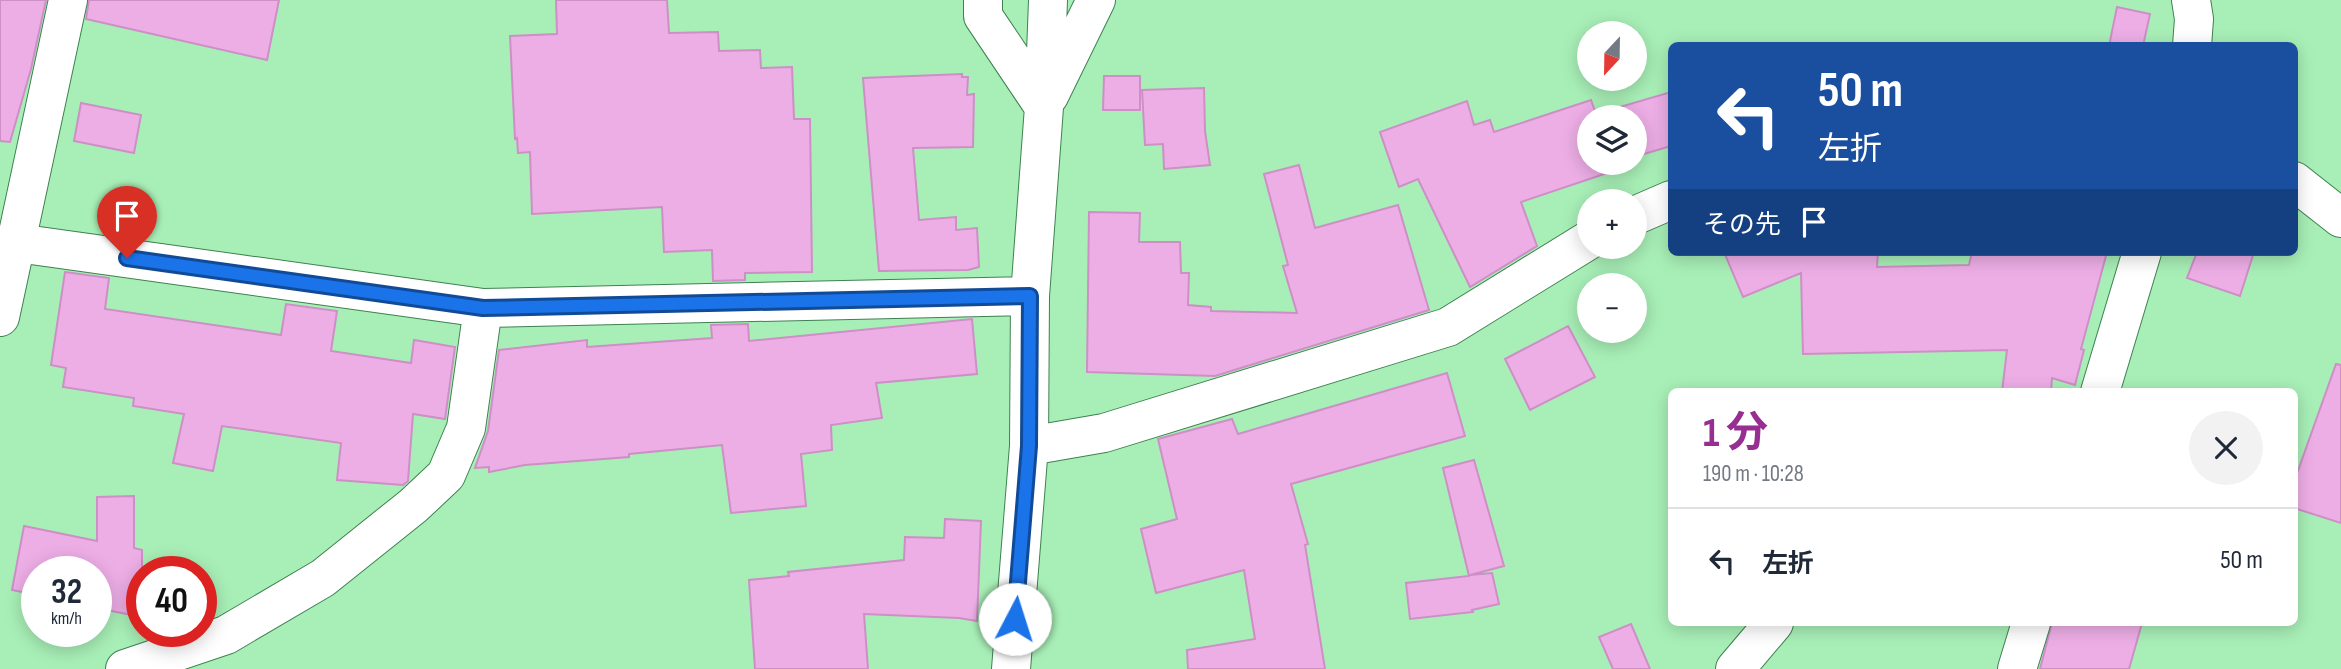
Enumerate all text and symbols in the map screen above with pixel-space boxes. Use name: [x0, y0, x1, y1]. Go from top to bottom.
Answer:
north arrow: [1577, 21, 1647, 91]
map controls: [1577, 21, 1647, 343]
text: 50 m: [1818, 62, 1903, 121]
icon: left: [1703, 70, 1794, 161]
button: layers: [1577, 105, 1647, 175]
text: 左折: [1818, 130, 1882, 169]
pin: [97, 186, 157, 258]
button: +: [1577, 189, 1647, 259]
icon: arrive: [108, 197, 146, 235]
icon: arrive: [1795, 203, 1833, 241]
text: その先: [1703, 210, 1781, 241]
button: −: [1577, 273, 1647, 343]
text: 1 分: [1703, 408, 1768, 459]
button: close: [2189, 411, 2263, 485]
text: 190 m · 10:28: [1703, 460, 1804, 488]
icon: left: [1703, 542, 1741, 580]
text: 50 m: [2220, 545, 2263, 576]
text: 左折: [1762, 549, 1814, 580]
speed limit sign: 40: [126, 556, 217, 647]
text: 32: [51, 571, 82, 614]
position arrow: [978, 582, 1052, 656]
text: km/h: [51, 608, 82, 629]

